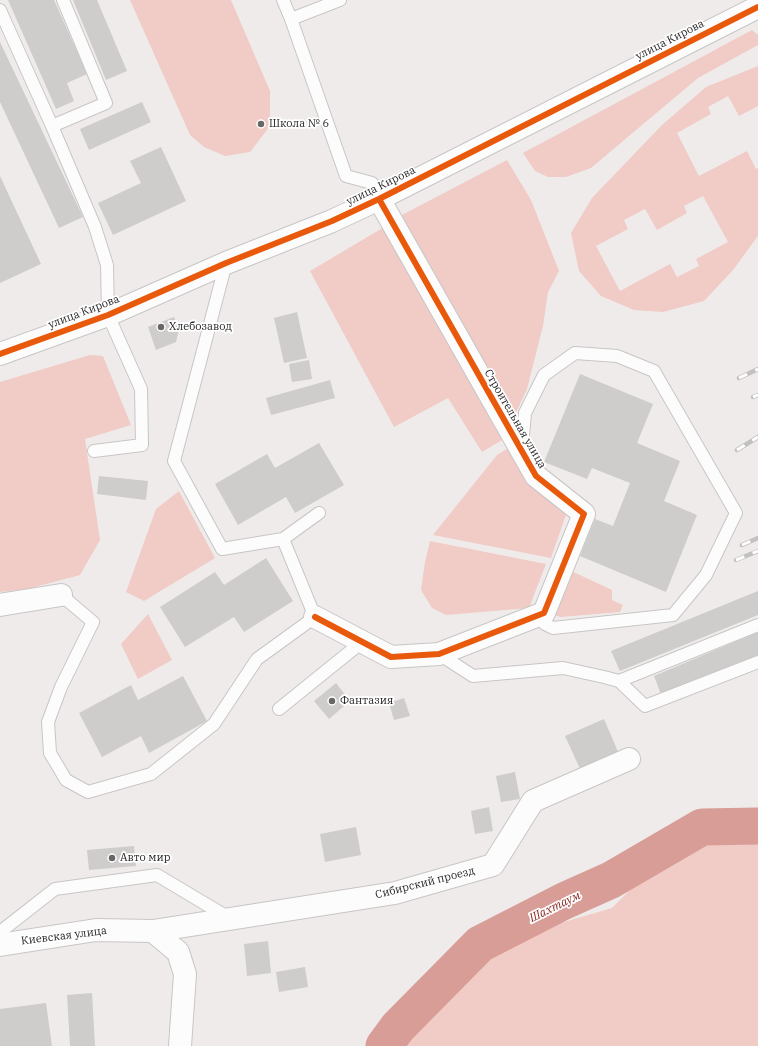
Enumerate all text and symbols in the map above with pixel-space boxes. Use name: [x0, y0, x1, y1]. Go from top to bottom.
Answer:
street label: улица Кирова: [634, 17, 706, 63]
place label: Школа № 6: [269, 117, 329, 131]
marker: Школа № 6: [256, 119, 266, 129]
street label: улица Кирова: [344, 164, 418, 208]
street label: улица Кирова: [47, 292, 121, 332]
place label: Хлебозавод: [169, 320, 232, 334]
marker: Хлебозавод: [156, 322, 166, 332]
street label: Строительная улица: [481, 367, 549, 471]
place label: Фантазия: [340, 694, 393, 708]
marker: Фантазия: [327, 696, 337, 706]
place label: Авто мир: [120, 851, 170, 865]
marker: Авто мир: [107, 853, 117, 863]
street label: Сибирский проезд: [374, 864, 476, 902]
water label: Шахтаум: [527, 888, 583, 926]
street label: Киевская улица: [20, 924, 108, 948]

